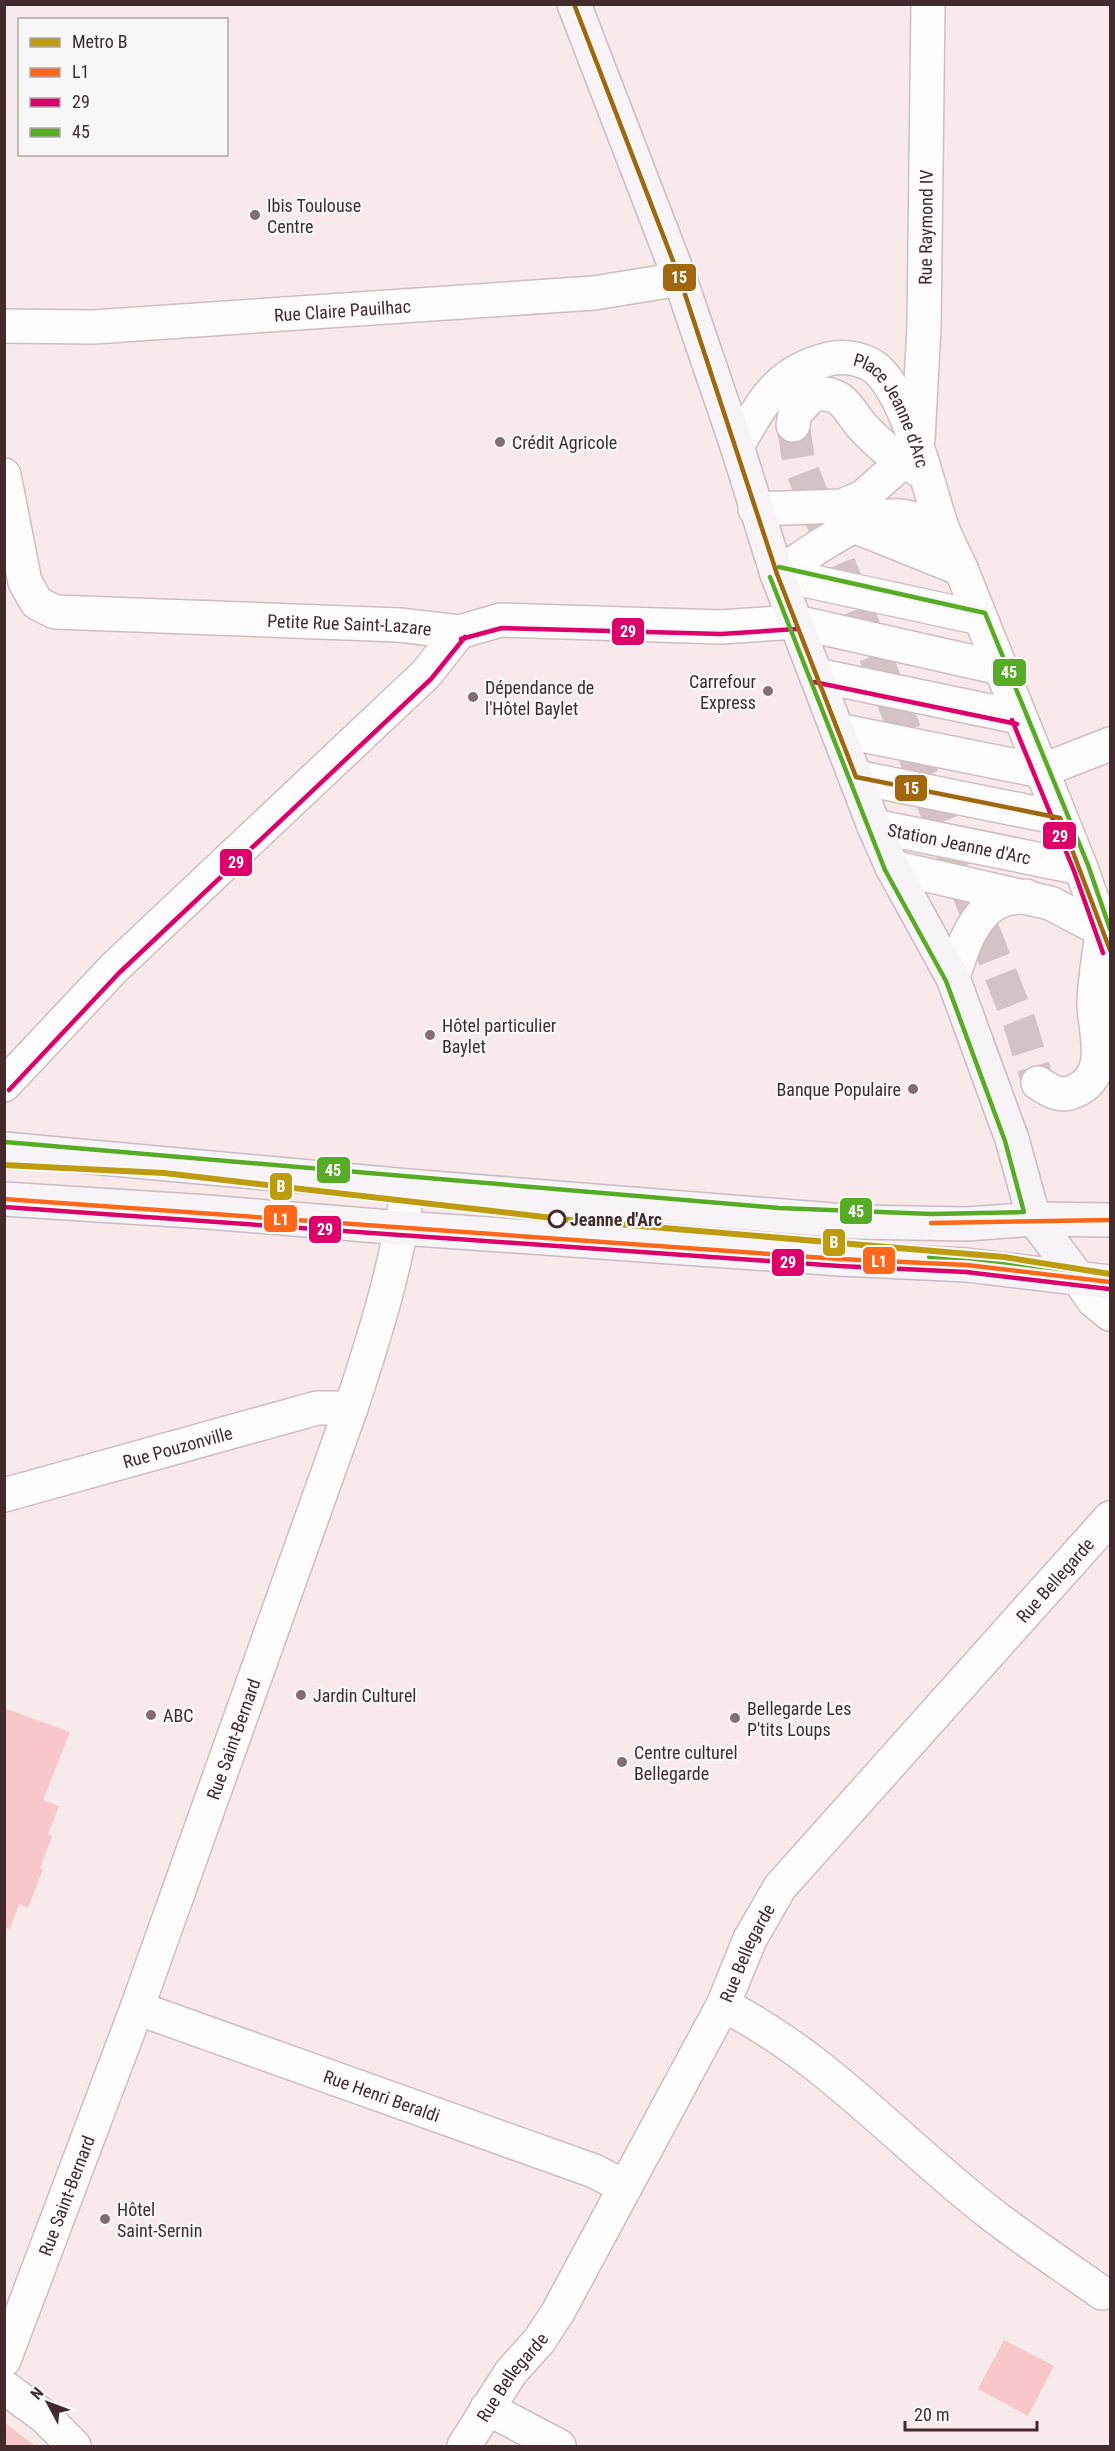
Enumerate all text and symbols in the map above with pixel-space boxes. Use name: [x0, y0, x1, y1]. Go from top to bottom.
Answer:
legend: [18, 18, 228, 156]
text: Metro B: [72, 31, 128, 52]
text: L1: [72, 61, 89, 82]
text: 29: [72, 91, 90, 112]
text: 45: [72, 121, 90, 142]
street label: Rue Raymond IV: [914, 169, 936, 285]
place label: Ibis Toulouse Centre: [267, 195, 361, 237]
marker: Ibis Toulouse Centre: [248, 208, 262, 222]
line badge: 15: [662, 263, 697, 292]
text: 15: [671, 268, 687, 287]
street label: Rue Claire Pauilhac: [273, 295, 411, 325]
street label: Place Jeanne d'Arc: [851, 348, 934, 470]
place label: Crédit Agricole: [512, 432, 617, 453]
marker: Crédit Agricole: [493, 435, 507, 449]
street label: Petite Rue Saint-Lazare: [267, 610, 433, 639]
line badge: 29: [611, 617, 645, 646]
text: 29: [620, 622, 636, 641]
line badge: 45: [992, 658, 1027, 687]
text: 45: [1001, 663, 1017, 682]
place label: Carrefour Express: [689, 671, 757, 713]
place label: Dépendance de l'Hôtel Baylet: [485, 677, 594, 719]
marker: Carrefour Express: [761, 684, 775, 698]
marker: Dépendance de l'Hôtel Baylet: [466, 690, 480, 704]
line badge: 15: [894, 774, 928, 802]
text: 15: [903, 779, 919, 798]
street label: Station Jeanne d'Arc: [886, 819, 1033, 868]
line badge: 29: [1042, 821, 1077, 850]
text: 29: [1052, 827, 1068, 846]
line badge: 29: [219, 848, 253, 877]
text: 29: [228, 853, 244, 872]
place label: Hôtel particulier Baylet: [442, 1015, 557, 1057]
marker: Hôtel particulier Baylet: [423, 1028, 437, 1042]
place label: Banque Populaire: [776, 1079, 901, 1100]
marker: Banque Populaire: [906, 1082, 920, 1096]
line badge: 45: [316, 1156, 351, 1184]
text: 45: [325, 1161, 341, 1180]
line badge: B: [269, 1172, 293, 1201]
text: B: [277, 1177, 286, 1196]
line badge: 45: [839, 1197, 873, 1225]
text: 45: [848, 1202, 864, 1221]
line badge: L1: [263, 1204, 298, 1233]
place label: Jeanne d'Arc: [570, 1209, 662, 1230]
text: L1: [273, 1210, 289, 1229]
marker: Jeanne d'Arc: [548, 1210, 566, 1228]
line badge: 29: [308, 1215, 342, 1244]
text: 29: [317, 1220, 333, 1239]
line badge: B: [822, 1228, 846, 1257]
text: B: [830, 1233, 839, 1252]
line badge: L1: [862, 1246, 896, 1275]
line badge: 29: [771, 1248, 805, 1277]
text: L1: [871, 1252, 887, 1271]
text: 29: [780, 1253, 796, 1272]
street label: Rue Pouzonville: [120, 1422, 234, 1472]
street label: Rue Bellegarde: [1011, 1533, 1098, 1626]
street label: Rue Saint-Bernard: [202, 1676, 264, 1802]
place label: Jardin Culturel: [313, 1685, 417, 1706]
marker: Jardin Culturel: [294, 1688, 308, 1702]
place label: Bellegarde Les P'tits Loups: [747, 1698, 851, 1740]
place label: ABC: [163, 1705, 193, 1726]
marker: ABC: [144, 1708, 158, 1722]
marker: Bellegarde Les P'tits Loups: [728, 1711, 742, 1725]
place label: Centre culturel Bellegarde: [634, 1742, 738, 1784]
marker: Centre culturel Bellegarde: [615, 1755, 629, 1769]
street label: Rue Bellegarde: [715, 1900, 779, 2005]
street label: Rue Henri Beraldi: [321, 2065, 443, 2126]
street label: Rue Saint-Bernard: [34, 2132, 98, 2258]
place label: Hôtel Saint-Sernin: [117, 2199, 202, 2241]
marker: Hôtel Saint-Sernin: [98, 2212, 112, 2226]
street label: Rue Bellegarde: [472, 2329, 552, 2425]
north arrow: [18, 2373, 78, 2433]
text: N: [27, 2384, 47, 2403]
scale bar: [905, 2394, 1037, 2432]
text: 20 m: [914, 2404, 949, 2425]

